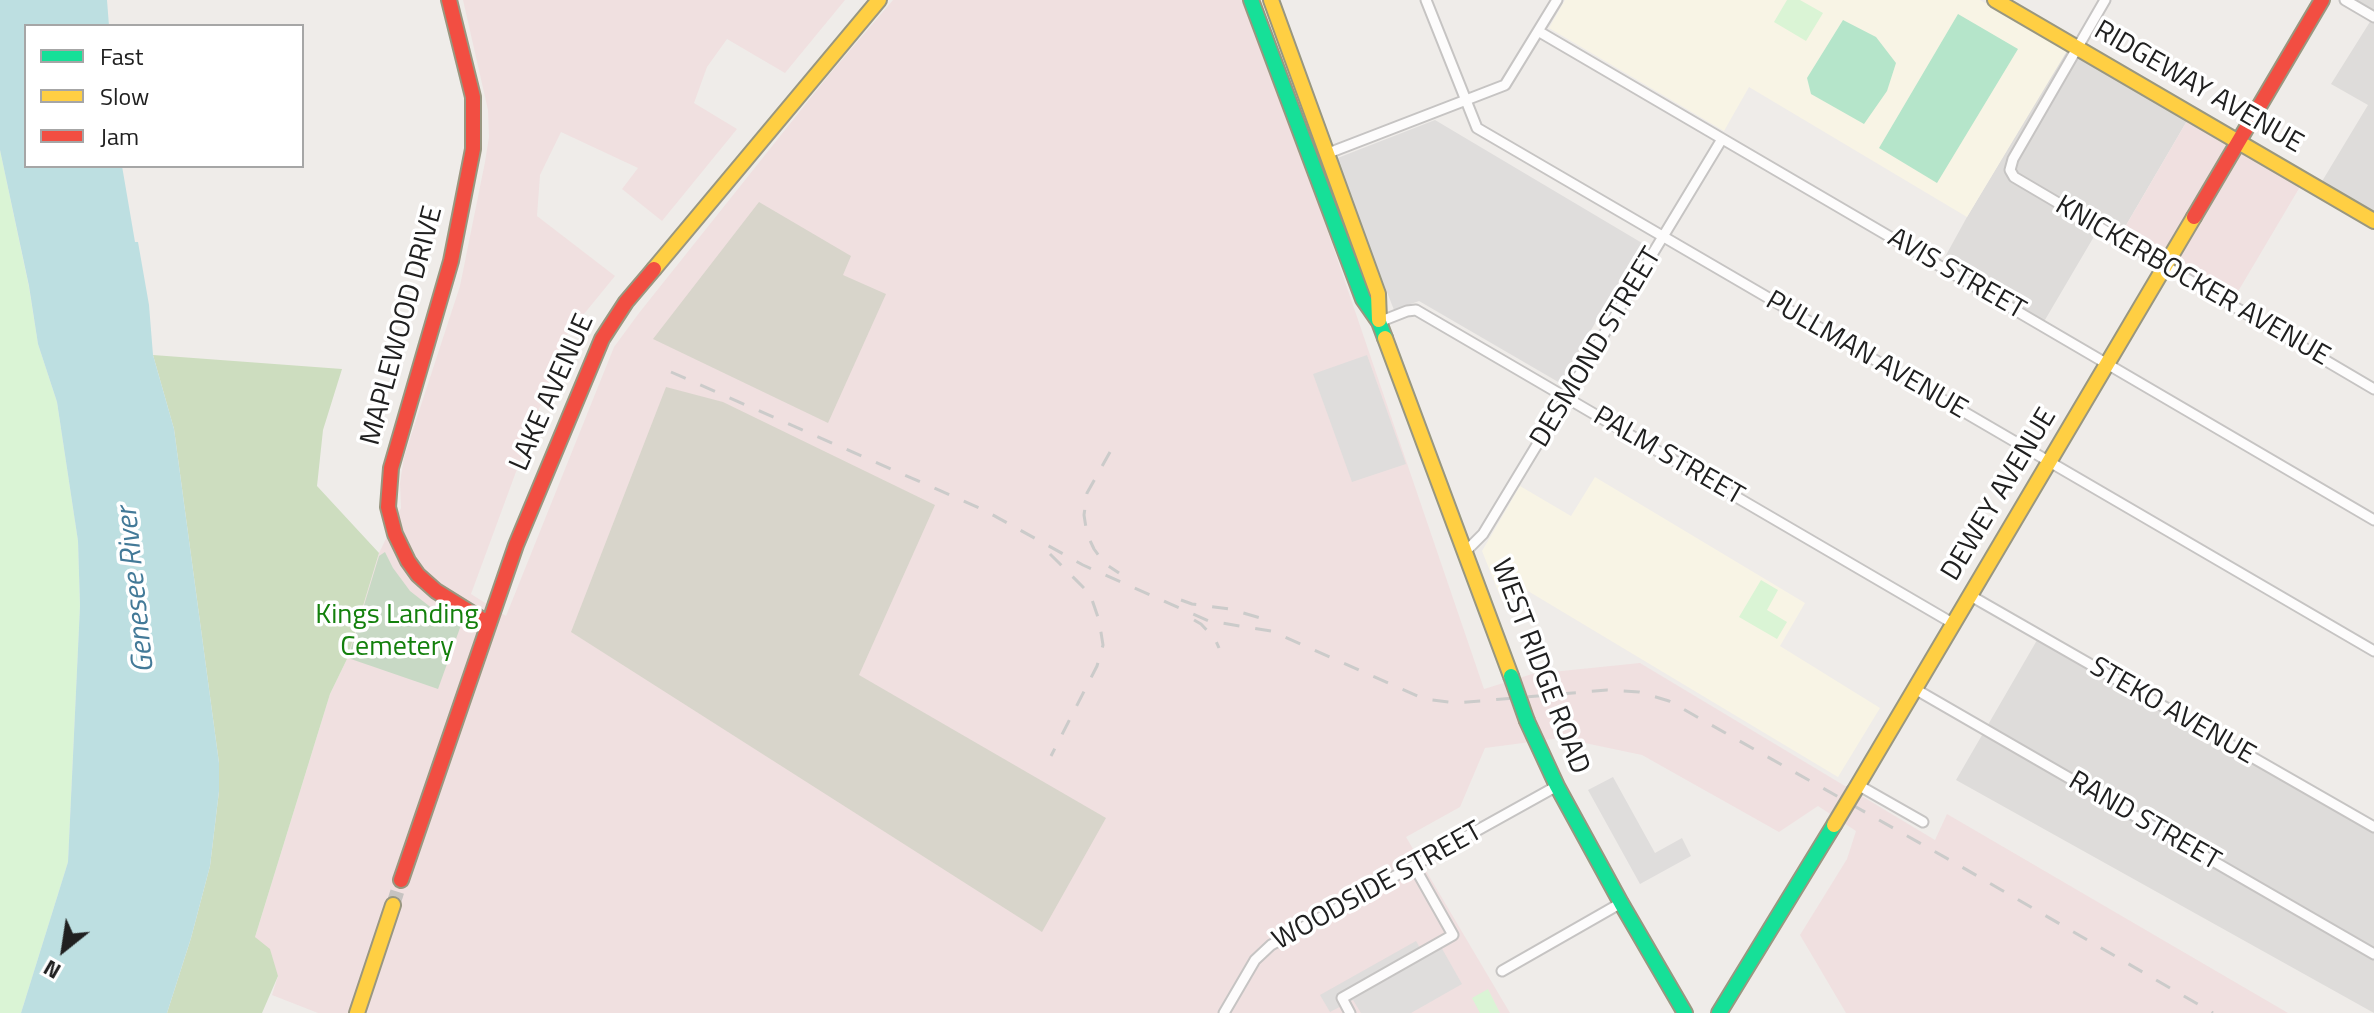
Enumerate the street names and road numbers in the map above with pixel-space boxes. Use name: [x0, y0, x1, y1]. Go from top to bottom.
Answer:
street label: RIDGEWAY AVENUE: [2087, 14, 2309, 162]
street label: KNICKERBOCKER AVENUE: [2049, 190, 2335, 374]
street label: MAPLEWOOD DRIVE: [355, 203, 451, 449]
street label: AVIS STREET: [1881, 222, 2031, 328]
street label: DESMOND STREET: [1524, 242, 1670, 454]
street label: PULLMAN AVENUE: [1759, 285, 1973, 427]
street label: LAKE AVENUE: [504, 310, 602, 476]
street label: PALM STREET: [1587, 400, 1749, 514]
street label: DEWEY AVENUE: [1935, 403, 2065, 587]
street label: WEST RIDGE ROAD: [1483, 555, 1595, 779]
street label: STEKO AVENUE: [2083, 651, 2261, 773]
street label: RAND STREET: [2062, 765, 2226, 879]
street label: WOODSIDE STREET: [1267, 815, 1489, 959]

